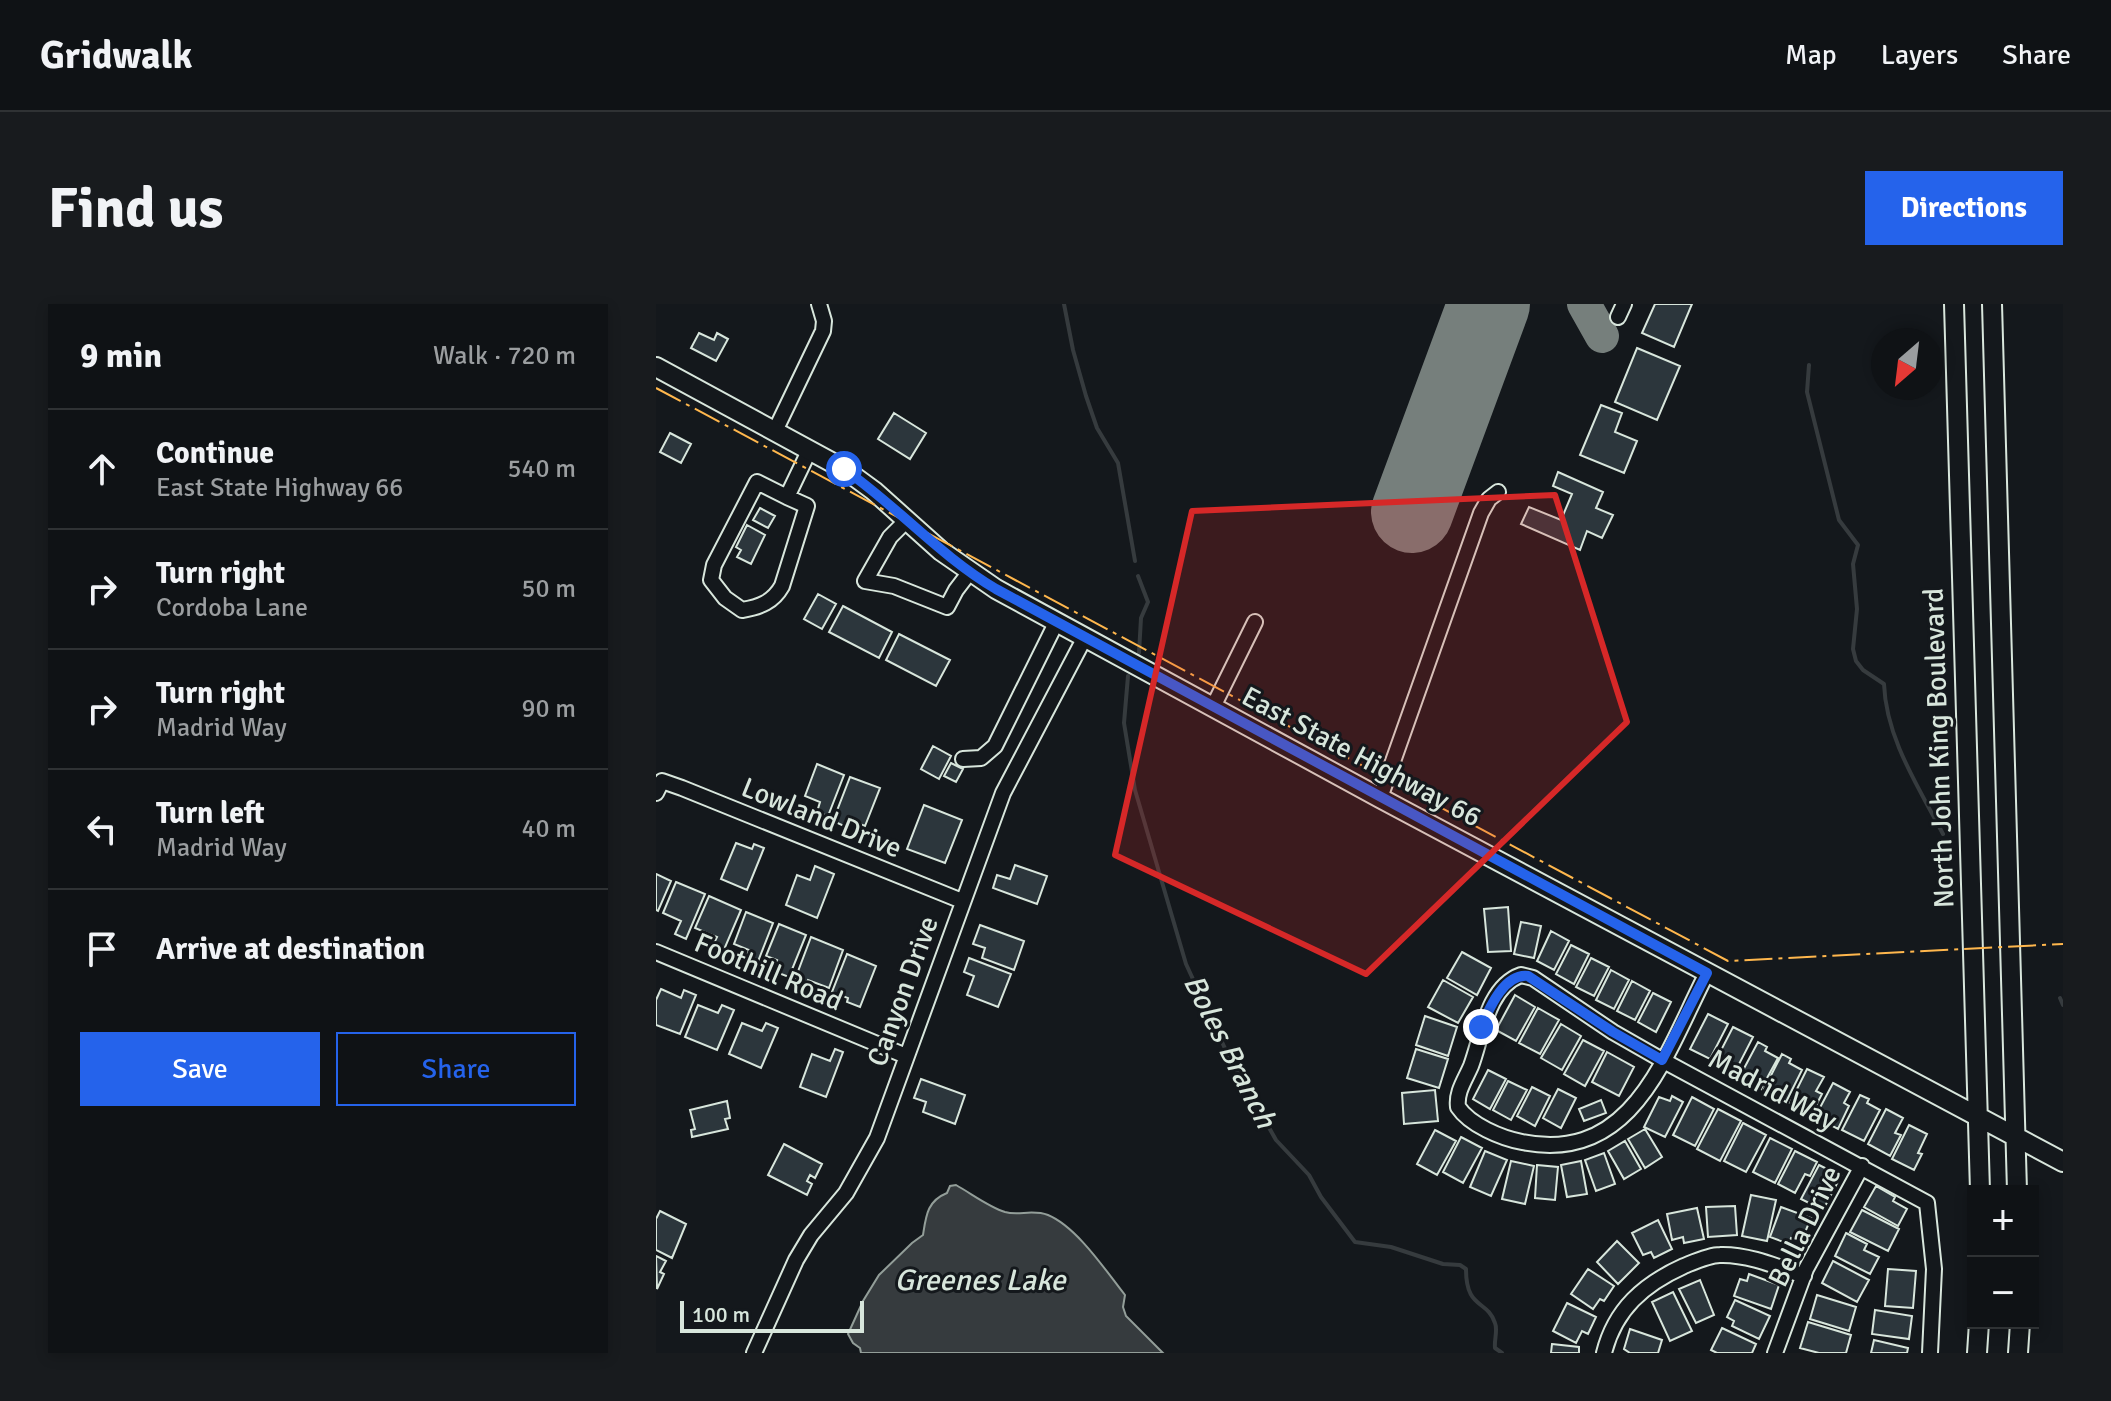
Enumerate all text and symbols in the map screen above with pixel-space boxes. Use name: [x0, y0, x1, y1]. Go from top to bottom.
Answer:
text: Gridwalk: [40, 32, 192, 79]
text: Map: [1785, 38, 1837, 72]
text: Layers: [1881, 38, 1958, 72]
text: Share: [2002, 38, 2071, 72]
button: Directions: [1865, 171, 2063, 245]
text: Find us: [48, 174, 223, 243]
north arrow: [1871, 328, 1943, 400]
text: 9 min: [80, 335, 162, 377]
text: Walk · 720 m: [433, 340, 576, 372]
text: Continue: [156, 435, 274, 472]
icon: ahead: [80, 447, 124, 491]
route start: [826, 451, 862, 487]
text: 540 m: [507, 453, 576, 485]
text: East State Highway 66: [156, 472, 403, 504]
text: Turn right: [156, 555, 285, 592]
icon: right: [80, 567, 124, 611]
text: 50 m: [521, 573, 576, 605]
street label: North John King Boulevard: [1916, 587, 1962, 909]
text: Cordoba Lane: [156, 592, 308, 624]
text: Turn right: [156, 675, 285, 712]
street label: East State Highway 66: [1236, 679, 1487, 834]
icon: right: [80, 687, 124, 731]
text: 90 m: [521, 693, 576, 725]
text: Madrid Way: [156, 712, 287, 744]
street label: Lowland Drive: [737, 770, 907, 865]
text: Turn left: [156, 795, 265, 832]
icon: left: [80, 807, 124, 851]
text: 40 m: [521, 813, 576, 845]
text: Madrid Way: [156, 832, 287, 864]
street label: Canyon Drive: [860, 912, 946, 1071]
street label: Foothill Road: [689, 925, 848, 1018]
icon: arrive: [80, 927, 124, 971]
text: Arrive at destination: [156, 931, 425, 968]
water label: Boles Branch: [1175, 968, 1284, 1135]
route end: [1463, 1009, 1499, 1045]
button: Save: [80, 1032, 320, 1106]
button: Share: [336, 1032, 576, 1106]
street label: Madrid Way: [1702, 1042, 1843, 1138]
street label: Bella Drive: [1761, 1161, 1849, 1292]
map controls: [1967, 1185, 2039, 1329]
button: +: [1967, 1185, 2039, 1257]
button: −: [1967, 1257, 2039, 1329]
water label: Greenes Lake: [895, 1262, 1067, 1299]
scale bar: [680, 1297, 864, 1333]
text: 100 m: [692, 1301, 750, 1328]

